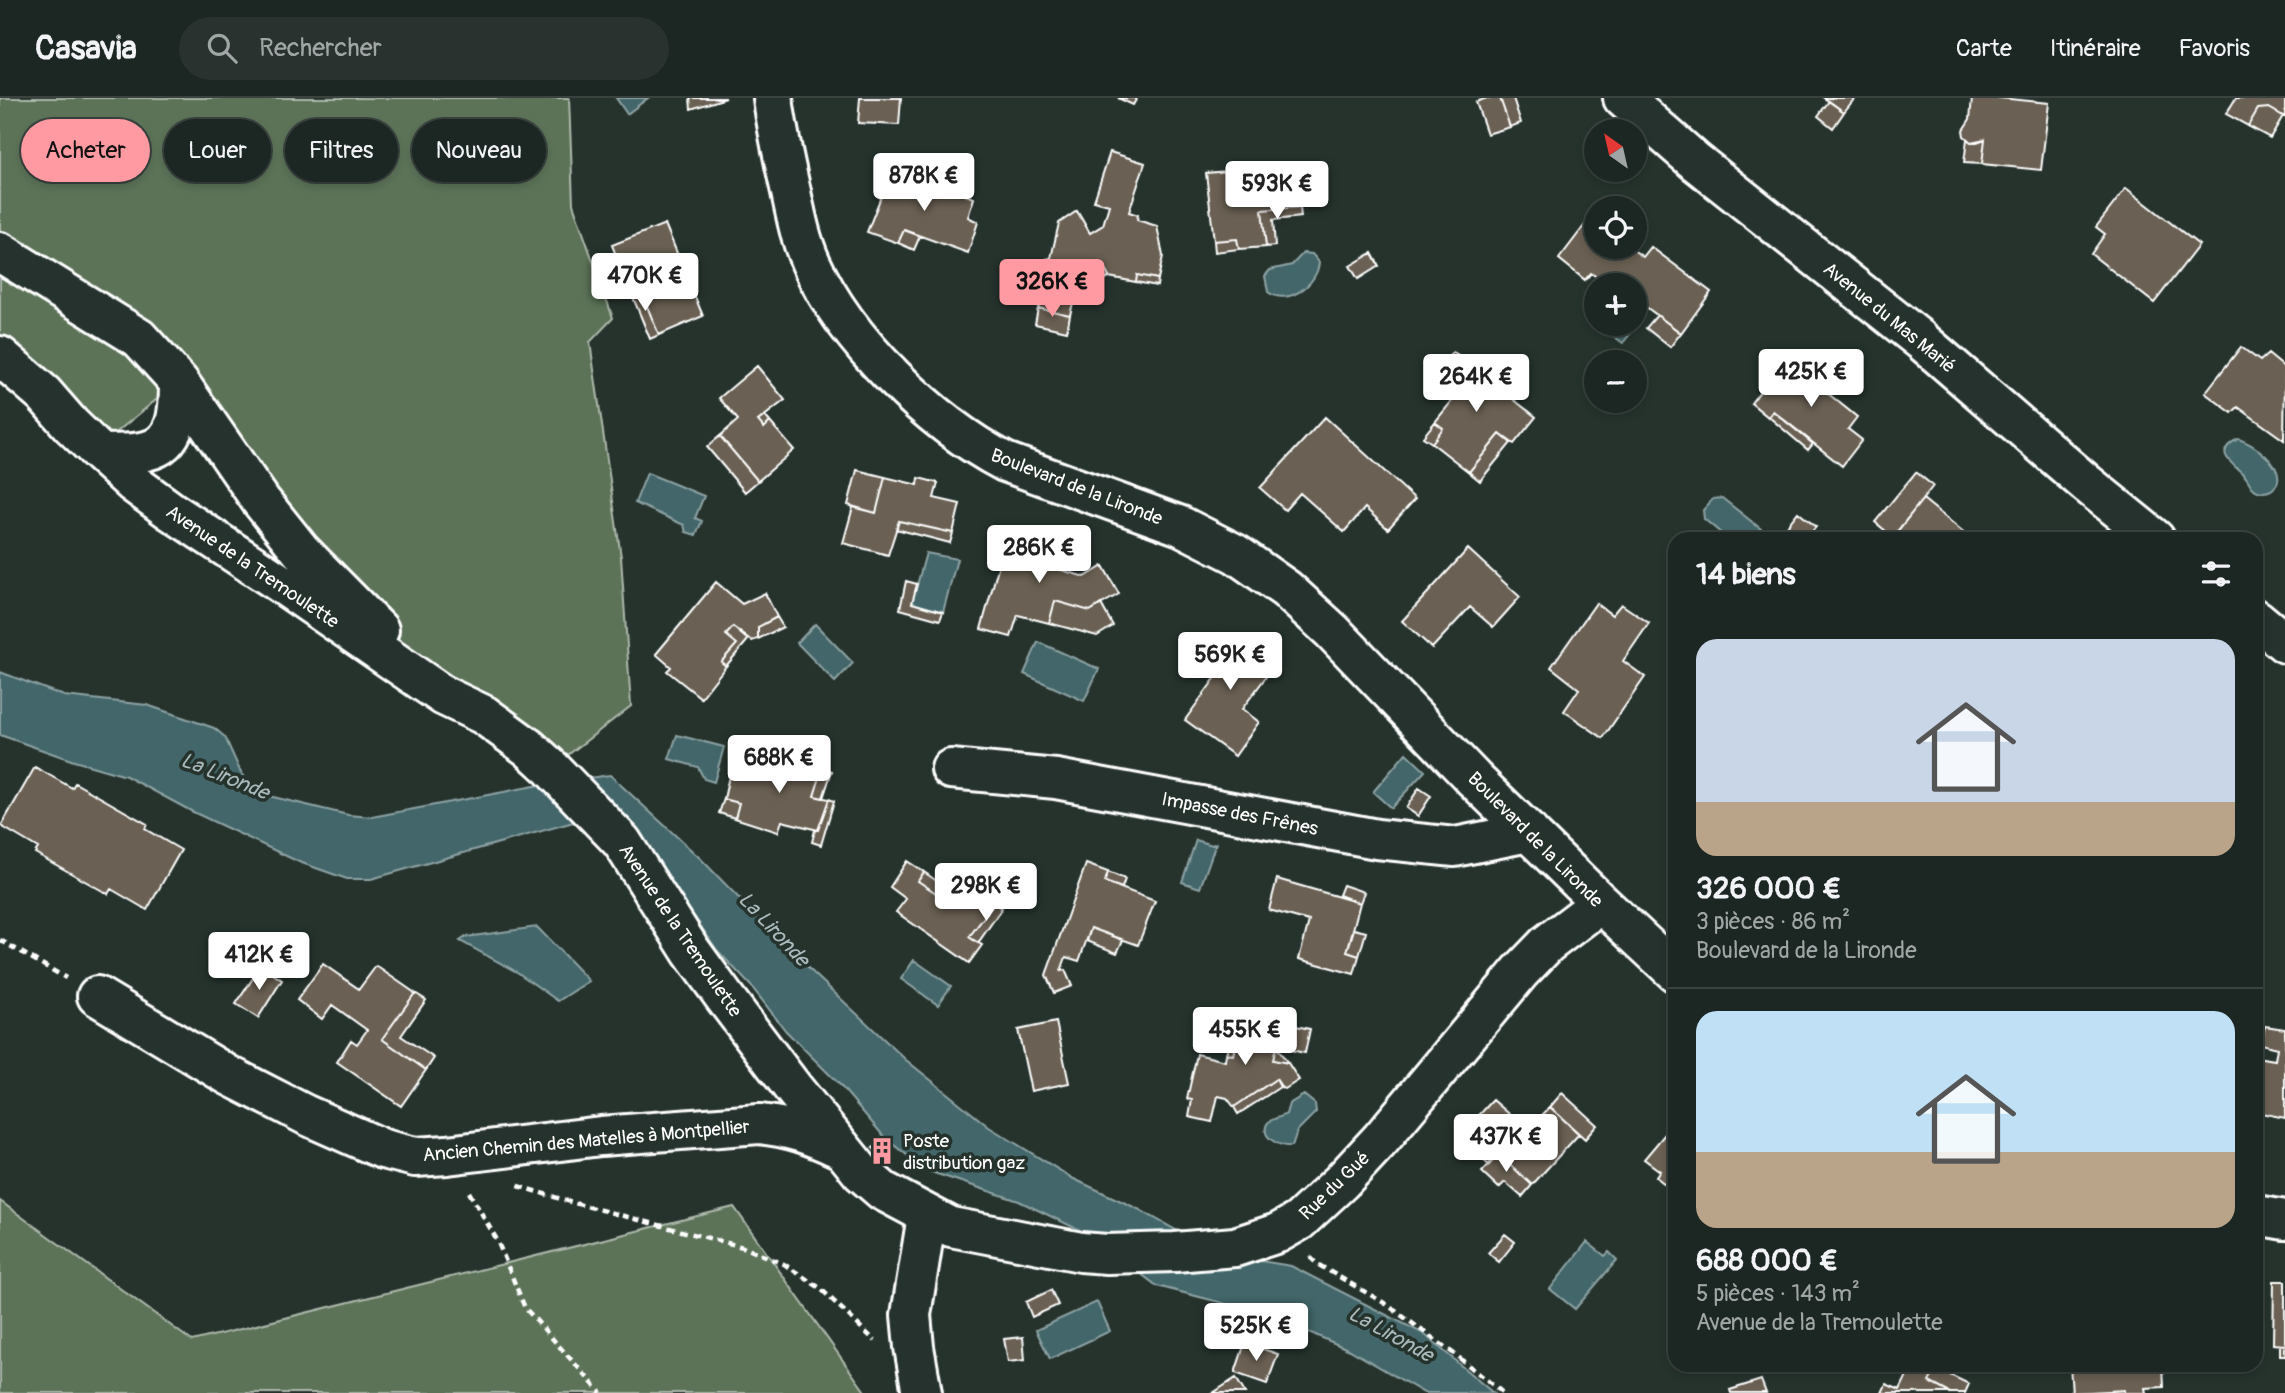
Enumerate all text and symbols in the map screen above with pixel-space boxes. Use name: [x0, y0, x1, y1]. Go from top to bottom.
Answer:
search box: [179, 17, 669, 80]
text: Casavia: [35, 28, 137, 69]
icon: search: [203, 29, 241, 67]
text: Rechercher: [259, 32, 382, 64]
text: Carte: [1956, 34, 2012, 63]
text: Itinéraire: [2050, 34, 2141, 63]
text: Favoris: [2179, 34, 2250, 63]
chip: Acheter: [21, 119, 150, 182]
chip: Louer: [164, 119, 271, 182]
chip: Filtres: [285, 119, 398, 182]
chip: Nouveau: [412, 119, 546, 182]
north arrow: [1584, 119, 1647, 182]
map controls: [1584, 119, 1647, 413]
pin: 878K €: [867, 153, 981, 213]
text: 878K €: [889, 161, 959, 190]
pin: 593K €: [1220, 162, 1334, 221]
text: 593K €: [1241, 169, 1313, 198]
button: locate: [1584, 196, 1647, 259]
pin: 470K €: [588, 254, 702, 313]
street label: Avenue du Mas Marié: [1818, 257, 1960, 379]
pin: 326K €: [995, 260, 1109, 319]
text: 470K €: [607, 261, 683, 290]
text: 326K €: [1015, 267, 1089, 296]
button: +: [1584, 273, 1647, 336]
button: −: [1584, 350, 1647, 413]
pin: 425K €: [1754, 350, 1868, 409]
pin: 264K €: [1419, 354, 1533, 414]
text: 425K €: [1775, 357, 1847, 386]
text: 264K €: [1439, 362, 1513, 391]
street label: Boulevard de la Lironde: [987, 443, 1167, 531]
street label: Avenue de la Tremoulette: [161, 500, 344, 634]
pin: 286K €: [982, 526, 1096, 585]
text: 286K €: [1003, 533, 1075, 562]
icon: filters: [2197, 555, 2235, 593]
text: 14 biens: [1696, 556, 1796, 593]
pin: 569K €: [1173, 632, 1287, 692]
text: 569K €: [1194, 640, 1266, 669]
icon: home: [1903, 684, 2029, 810]
pin: 688K €: [722, 736, 836, 795]
text: 688K €: [744, 743, 814, 772]
water label: La Lironde: [177, 747, 275, 807]
street label: Boulevard de la Lironde: [1462, 767, 1609, 913]
street label: Impasse des Frênes: [1159, 787, 1321, 841]
street label: Avenue de la Tremoulette: [613, 839, 747, 1022]
pin: 298K €: [929, 864, 1043, 923]
text: 326 000 €: [1696, 870, 1841, 907]
text: 298K €: [951, 871, 1021, 900]
water label: La Lironde: [732, 886, 817, 974]
text: 3 pièces · 86 m²: [1696, 907, 1850, 936]
pin: 412K €: [202, 932, 316, 992]
text: Boulevard de la Lironde: [1696, 936, 1917, 965]
text: 412K €: [224, 940, 294, 969]
pin: 455K €: [1188, 1007, 1302, 1067]
text: 455K €: [1209, 1015, 1281, 1044]
icon: home: [1903, 1056, 2029, 1182]
pin: 437K €: [1449, 1114, 1563, 1174]
street label: Ancien Chemin des Matelles à Montpellier: [422, 1115, 751, 1167]
text: 437K €: [1470, 1122, 1542, 1151]
place label: Poste distribution gaz: [903, 1129, 1025, 1175]
building icon: Poste distribution gaz: [867, 1136, 897, 1166]
street label: Rue du Gué: [1294, 1146, 1375, 1225]
text: 688 000 €: [1696, 1242, 1838, 1279]
text: 5 pièces · 143 m²: [1696, 1279, 1860, 1308]
water label: La Lironde: [1344, 1300, 1440, 1370]
pin: 525K €: [1199, 1304, 1313, 1363]
text: Avenue de la Tremoulette: [1696, 1308, 1943, 1337]
text: 525K €: [1220, 1311, 1292, 1340]

